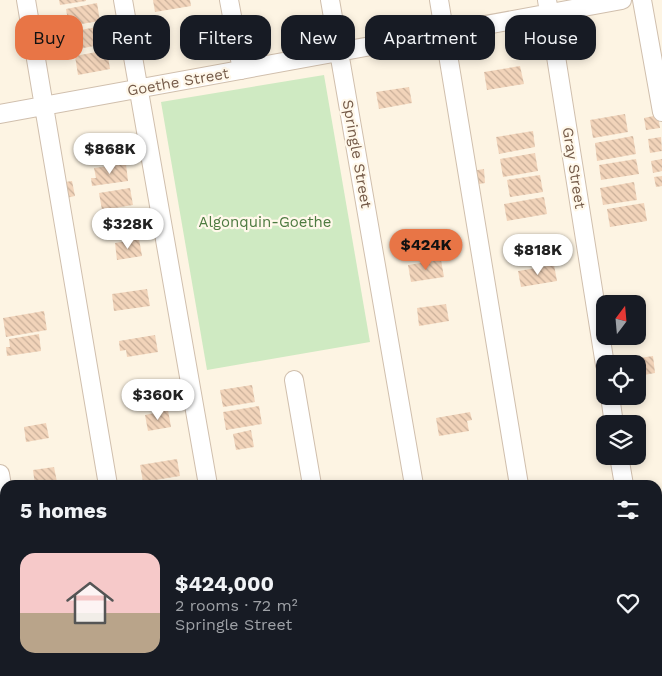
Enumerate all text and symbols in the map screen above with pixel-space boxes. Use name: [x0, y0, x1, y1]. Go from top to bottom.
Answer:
chip: Buy: [15, 15, 83, 60]
chip: Rent: [93, 15, 170, 60]
chip: Filters: [180, 15, 271, 60]
chip: New: [281, 15, 355, 60]
chip: Apartment: [365, 15, 495, 60]
chip: House: [505, 15, 596, 60]
street label: Goethe Street: [126, 64, 231, 100]
street label: Springle Street: [339, 98, 376, 210]
street label: Gray Street: [559, 126, 589, 211]
pin: $868K: [75, 132, 145, 175]
text: $868K: [84, 139, 136, 158]
pin: $328K: [93, 208, 163, 250]
park label: Algonquin-Goethe: [199, 213, 331, 231]
text: $328K: [103, 214, 153, 233]
pin: $424K: [391, 228, 461, 271]
pin: $818K: [503, 234, 573, 276]
text: $424K: [400, 235, 452, 254]
text: $818K: [514, 240, 562, 259]
north arrow: [596, 295, 646, 345]
map controls: [596, 295, 646, 465]
button: locate: [596, 355, 646, 405]
pin: $360K: [123, 378, 193, 421]
text: $360K: [133, 385, 184, 404]
button: layers: [596, 415, 646, 465]
icon: filters: [614, 496, 642, 524]
text: 5 homes: [20, 498, 107, 523]
text: $424,000: [175, 571, 274, 596]
icon: home: [60, 573, 120, 633]
icon: heart: [614, 589, 642, 617]
text: 2 rooms · 72 m²: [175, 596, 298, 615]
text: Springle Street: [175, 615, 292, 634]

